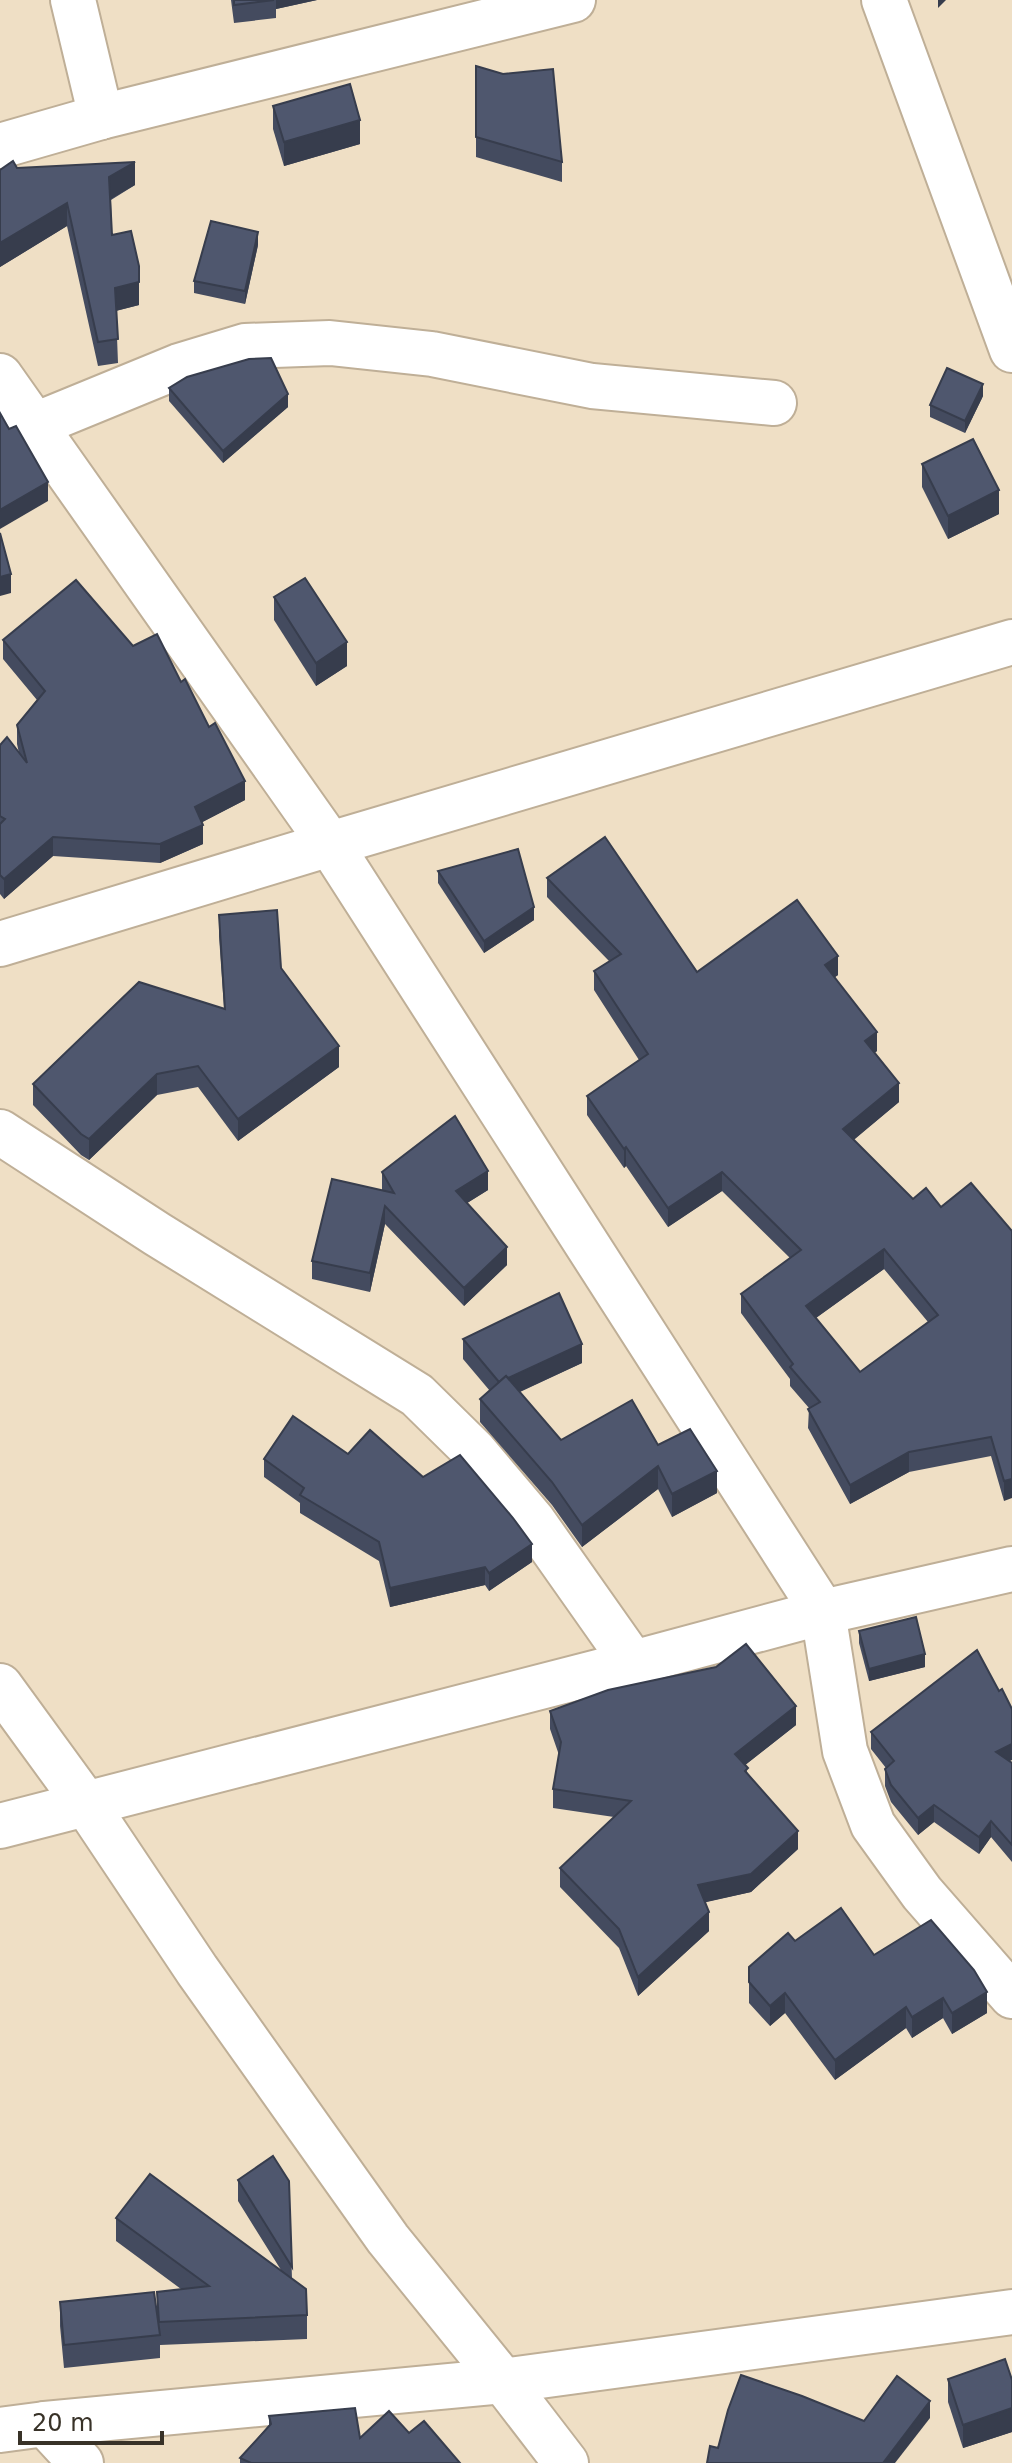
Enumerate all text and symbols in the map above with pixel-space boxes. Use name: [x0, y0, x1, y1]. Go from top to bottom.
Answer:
scale bar: [20, 2395, 162, 2445]
text: 20 m: [32, 2409, 94, 2437]

